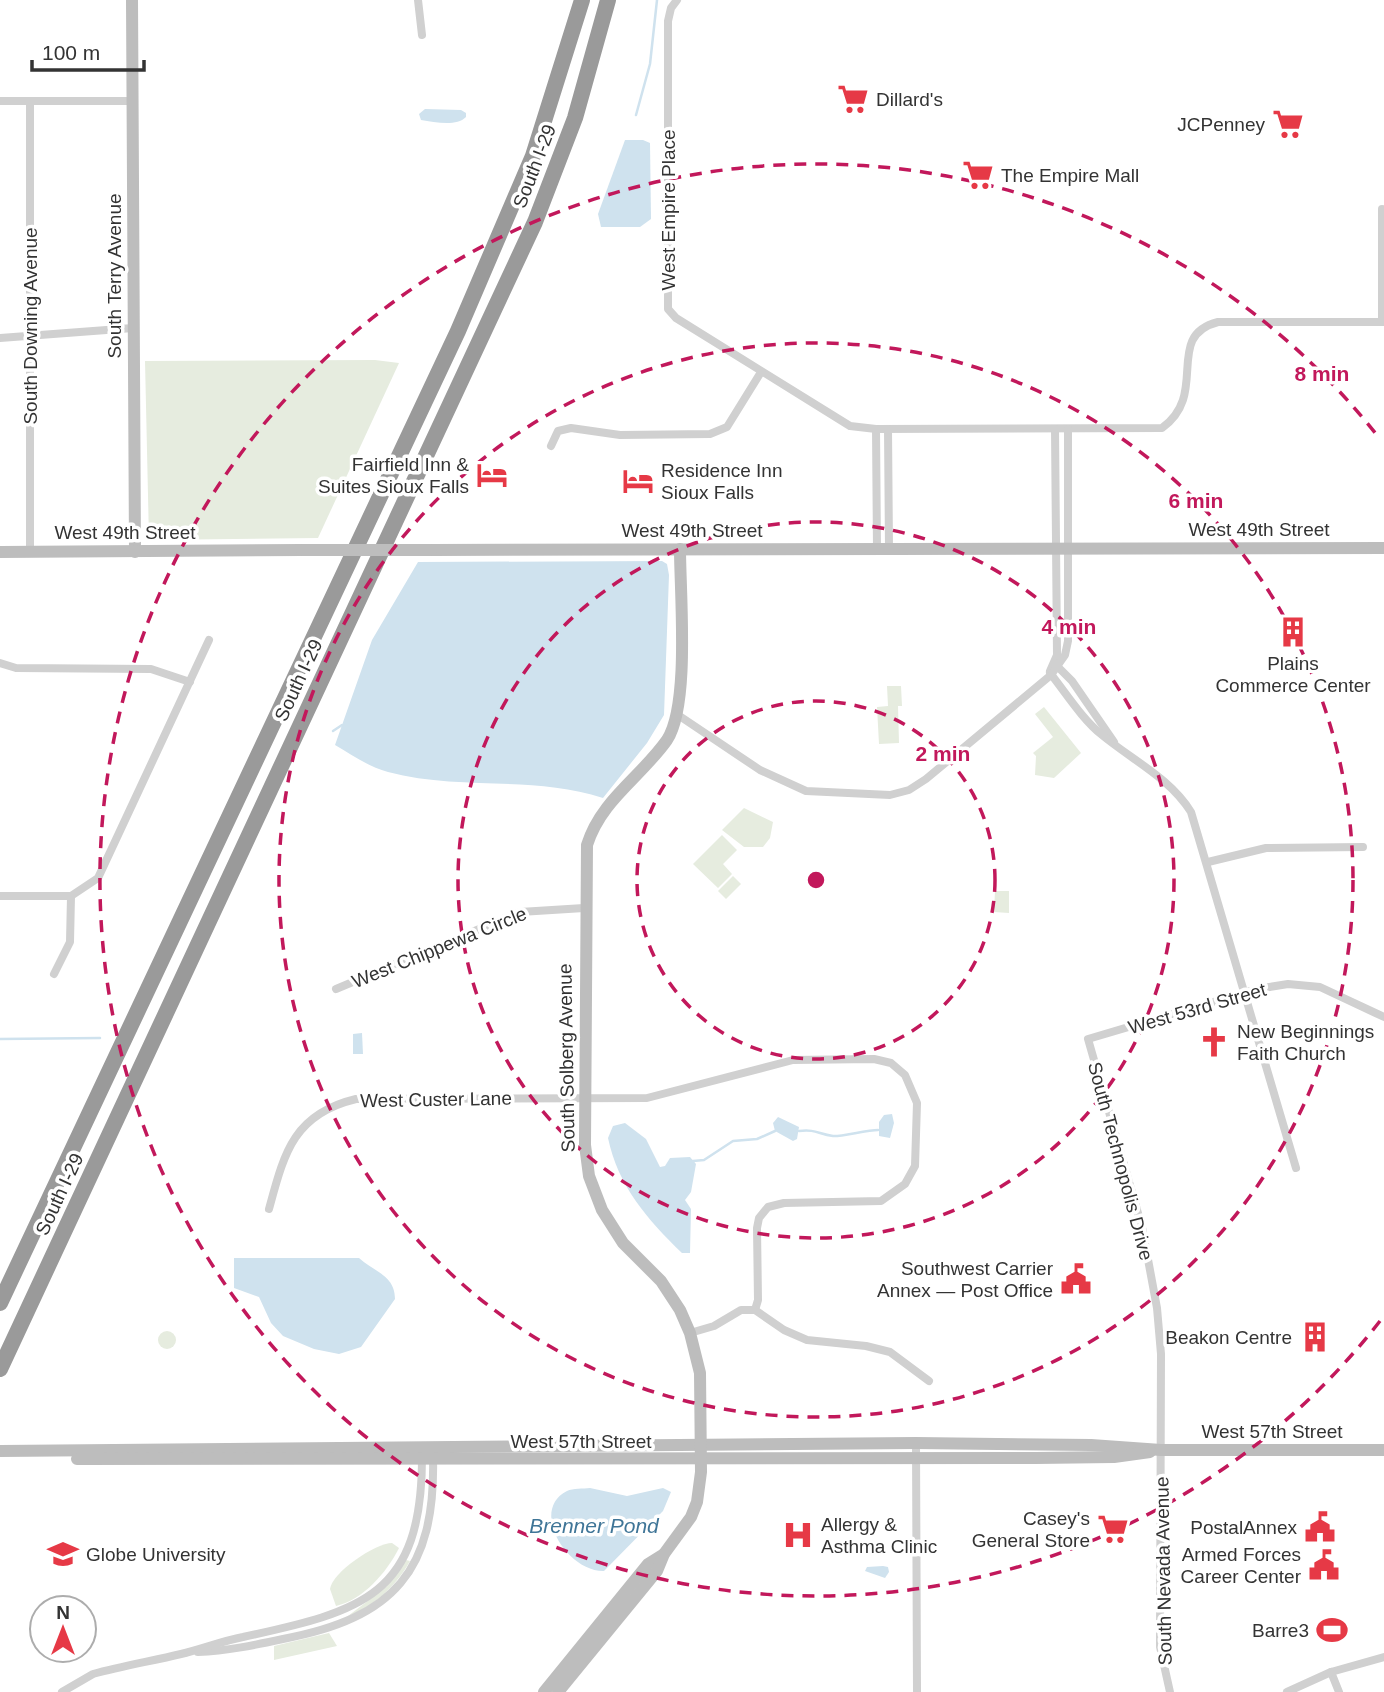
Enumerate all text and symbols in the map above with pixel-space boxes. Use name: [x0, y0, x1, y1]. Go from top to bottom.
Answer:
scale bar: [32, 28, 144, 72]
text: 100 m: [42, 41, 100, 64]
supermarket icon: Dillard's: [836, 82, 870, 116]
place label: Dillard's: [876, 89, 943, 110]
supermarket icon: JCPenney: [1271, 107, 1305, 141]
place label: JCPenney: [1177, 114, 1265, 135]
street label: South I-29: [509, 121, 560, 211]
street label: West Empire Place: [658, 129, 679, 291]
supermarket icon: The Empire Mall: [961, 158, 995, 192]
place label: The Empire Mall: [1001, 165, 1139, 186]
street label: South Terry Avenue: [104, 193, 125, 359]
street label: South Downing Avenue: [20, 227, 41, 425]
text: 8 min: [1295, 362, 1349, 385]
place label: Fairfield Inn & Suites Sioux Falls: [318, 454, 469, 497]
hotel icon: Fairfield Inn & Suites Sioux Falls: [475, 458, 509, 492]
place label: Residence Inn Sioux Falls: [661, 460, 782, 503]
hotel icon: Residence Inn Sioux Falls: [621, 464, 655, 498]
text: 6 min: [1169, 489, 1223, 512]
street label: West 49th Street: [1188, 519, 1330, 540]
street label: West 49th Street: [621, 520, 763, 541]
street label: West 49th Street: [54, 522, 196, 543]
text: 4 min: [1042, 615, 1096, 638]
building icon: Plains Commerce Center: [1276, 615, 1310, 649]
street label: South I-29: [270, 636, 326, 724]
place label: Plains Commerce Center: [1215, 653, 1371, 696]
text: 2 min: [916, 742, 970, 765]
centre of rings: [804, 868, 828, 892]
street label: West Chippewa Circle: [349, 903, 530, 992]
street label: South Solberg Avenue: [554, 963, 579, 1153]
street label: West 53rd Street: [1126, 979, 1269, 1038]
place label: New Beginnings Faith Church: [1237, 1021, 1374, 1064]
church icon: New Beginnings Faith Church: [1197, 1025, 1231, 1059]
street label: South Technopolis Drive: [1084, 1060, 1157, 1263]
street label: West Custer Lane: [360, 1088, 512, 1111]
street label: South I-29: [31, 1150, 87, 1238]
place label: Southwest Carrier Annex — Post Office: [877, 1258, 1054, 1301]
public building icon: Southwest Carrier Annex — Post Office: [1059, 1262, 1093, 1296]
building icon: Beakon Centre: [1298, 1320, 1332, 1354]
place label: Beakon Centre: [1165, 1327, 1292, 1348]
street label: West 57th Street: [1201, 1421, 1343, 1442]
street label: West 57th Street: [510, 1431, 652, 1452]
street label: South Nevada Avenue: [1151, 1476, 1176, 1666]
place label: Casey's General Store: [972, 1508, 1090, 1551]
public building icon: PostalAnnex: [1303, 1510, 1337, 1544]
supermarket icon: Casey's General Store: [1096, 1512, 1130, 1546]
water label: Brenner Pond: [529, 1514, 660, 1537]
place label: Allergy & Asthma Clinic: [821, 1514, 937, 1557]
place label: PostalAnnex: [1190, 1517, 1297, 1538]
hospital icon: Allergy & Asthma Clinic: [781, 1518, 815, 1552]
school or university icon: Globe University: [46, 1537, 80, 1571]
place label: Globe University: [86, 1544, 226, 1565]
place label: Armed Forces Career Center: [1181, 1544, 1302, 1587]
public building icon: Armed Forces Career Center: [1307, 1548, 1341, 1582]
north arrow: [28, 1594, 98, 1664]
text: N: [56, 1602, 70, 1623]
sports icon: Barre3: [1315, 1613, 1349, 1647]
place label: Barre3: [1252, 1620, 1309, 1641]

